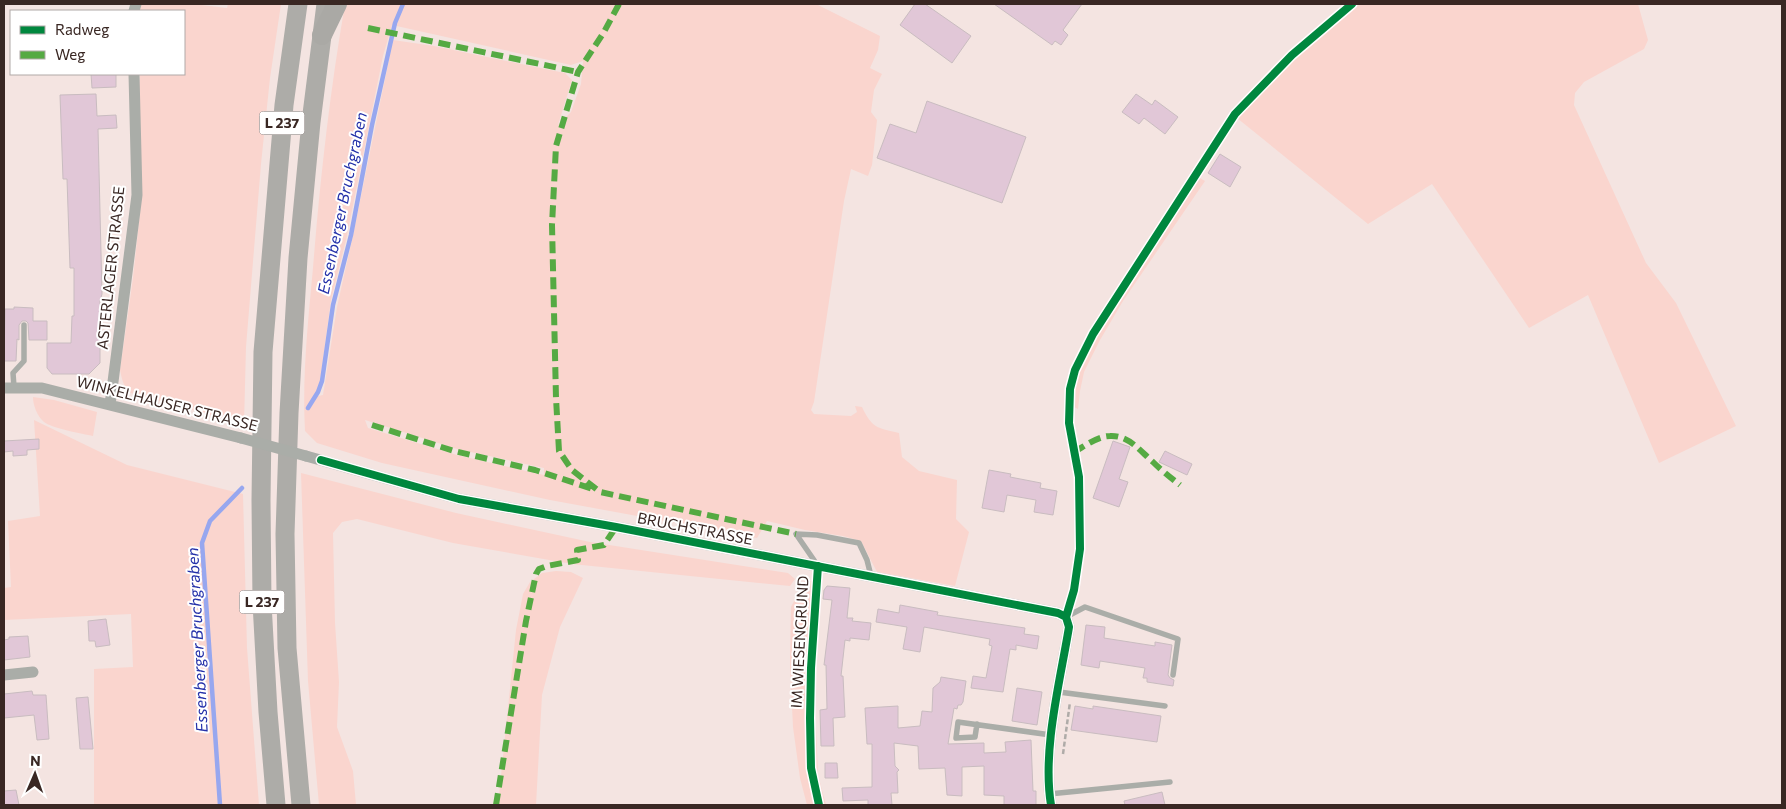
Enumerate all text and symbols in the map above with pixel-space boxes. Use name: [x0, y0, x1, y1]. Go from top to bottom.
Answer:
legend: [10, 10, 185, 75]
text: Radweg: [55, 20, 109, 38]
text: Weg: [55, 45, 85, 63]
water label: Essenberger Bruchgraben: [313, 110, 370, 296]
road number: L 237: [260, 112, 304, 134]
street label: ASTERLAGER STRASSE: [92, 185, 128, 350]
street label: WINKELHAUSER STRASSE: [75, 372, 260, 434]
street label: BRUCHSTRASSE: [636, 508, 754, 548]
water label: Essenberger Bruchgraben: [182, 547, 211, 733]
street label: IM WIESENGRUND: [787, 575, 811, 709]
road number: L 237: [240, 590, 284, 614]
north arrow: [10, 749, 60, 799]
text: N: [30, 752, 41, 769]

